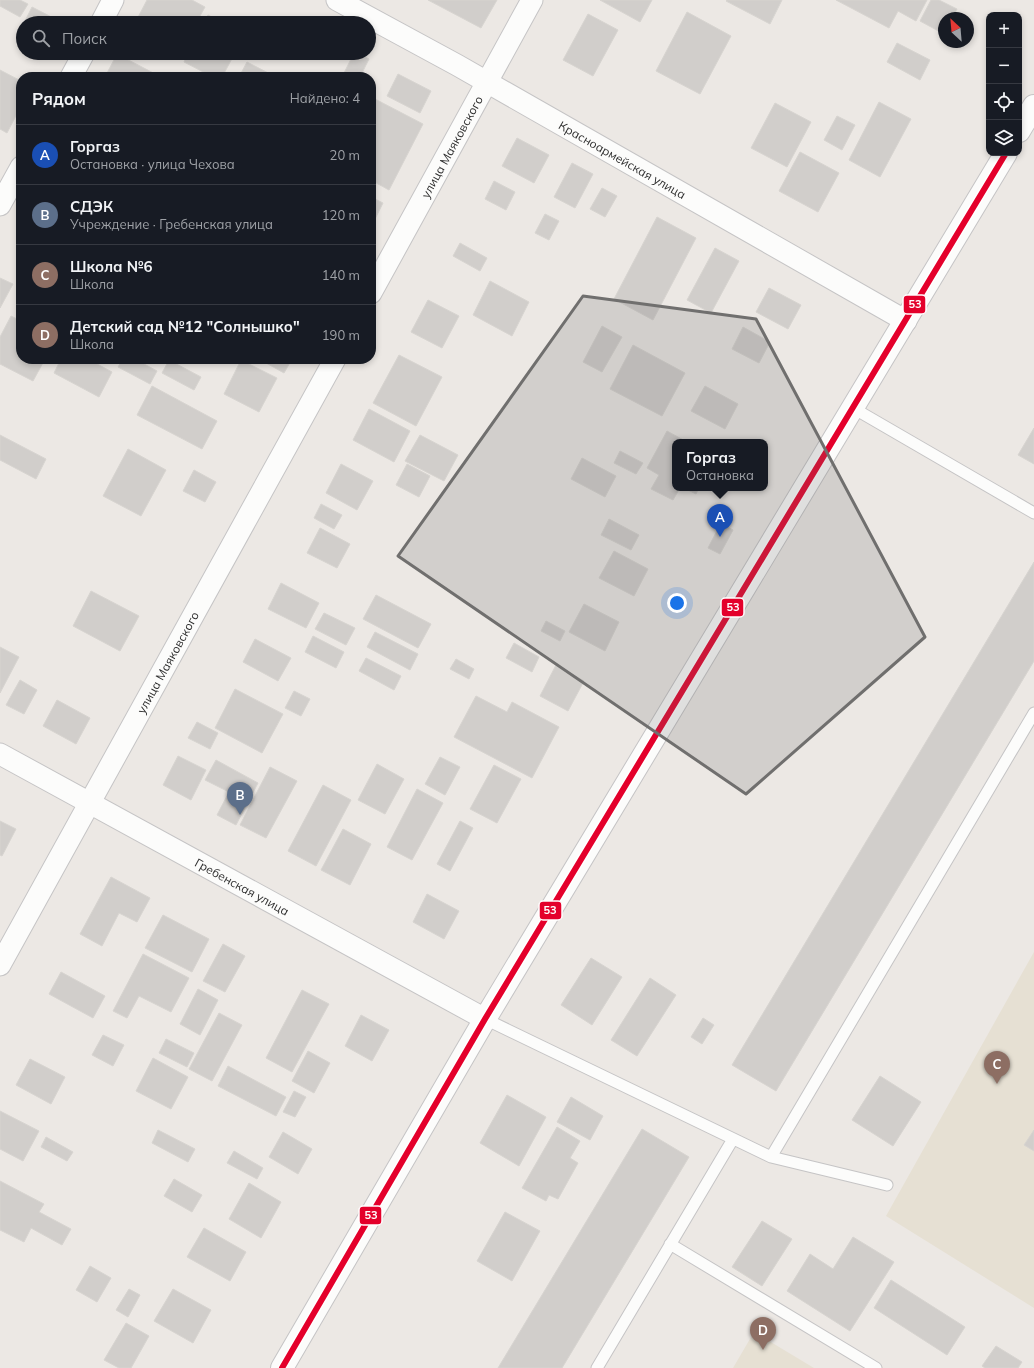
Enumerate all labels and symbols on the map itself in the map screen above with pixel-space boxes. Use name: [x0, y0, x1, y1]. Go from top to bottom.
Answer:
north arrow: [938, 12, 974, 48]
street label: улица Маяковского: [417, 93, 486, 200]
street label: Красноармейская улица: [556, 117, 689, 202]
line badge: 53: [903, 295, 926, 314]
text: 53: [908, 297, 922, 311]
pin: A: [707, 504, 733, 537]
your location: [667, 593, 687, 613]
line badge: 53: [721, 598, 744, 617]
text: 53: [726, 600, 740, 614]
street label: улица Маяковского: [133, 609, 202, 716]
pin: B: [227, 782, 253, 815]
street label: Гребенская улица: [192, 855, 292, 918]
line badge: 53: [539, 901, 562, 920]
text: 53: [543, 903, 557, 917]
pin: C: [984, 1051, 1010, 1084]
line badge: 53: [359, 1206, 382, 1225]
text: 53: [364, 1208, 378, 1222]
pin: D: [750, 1317, 776, 1350]

